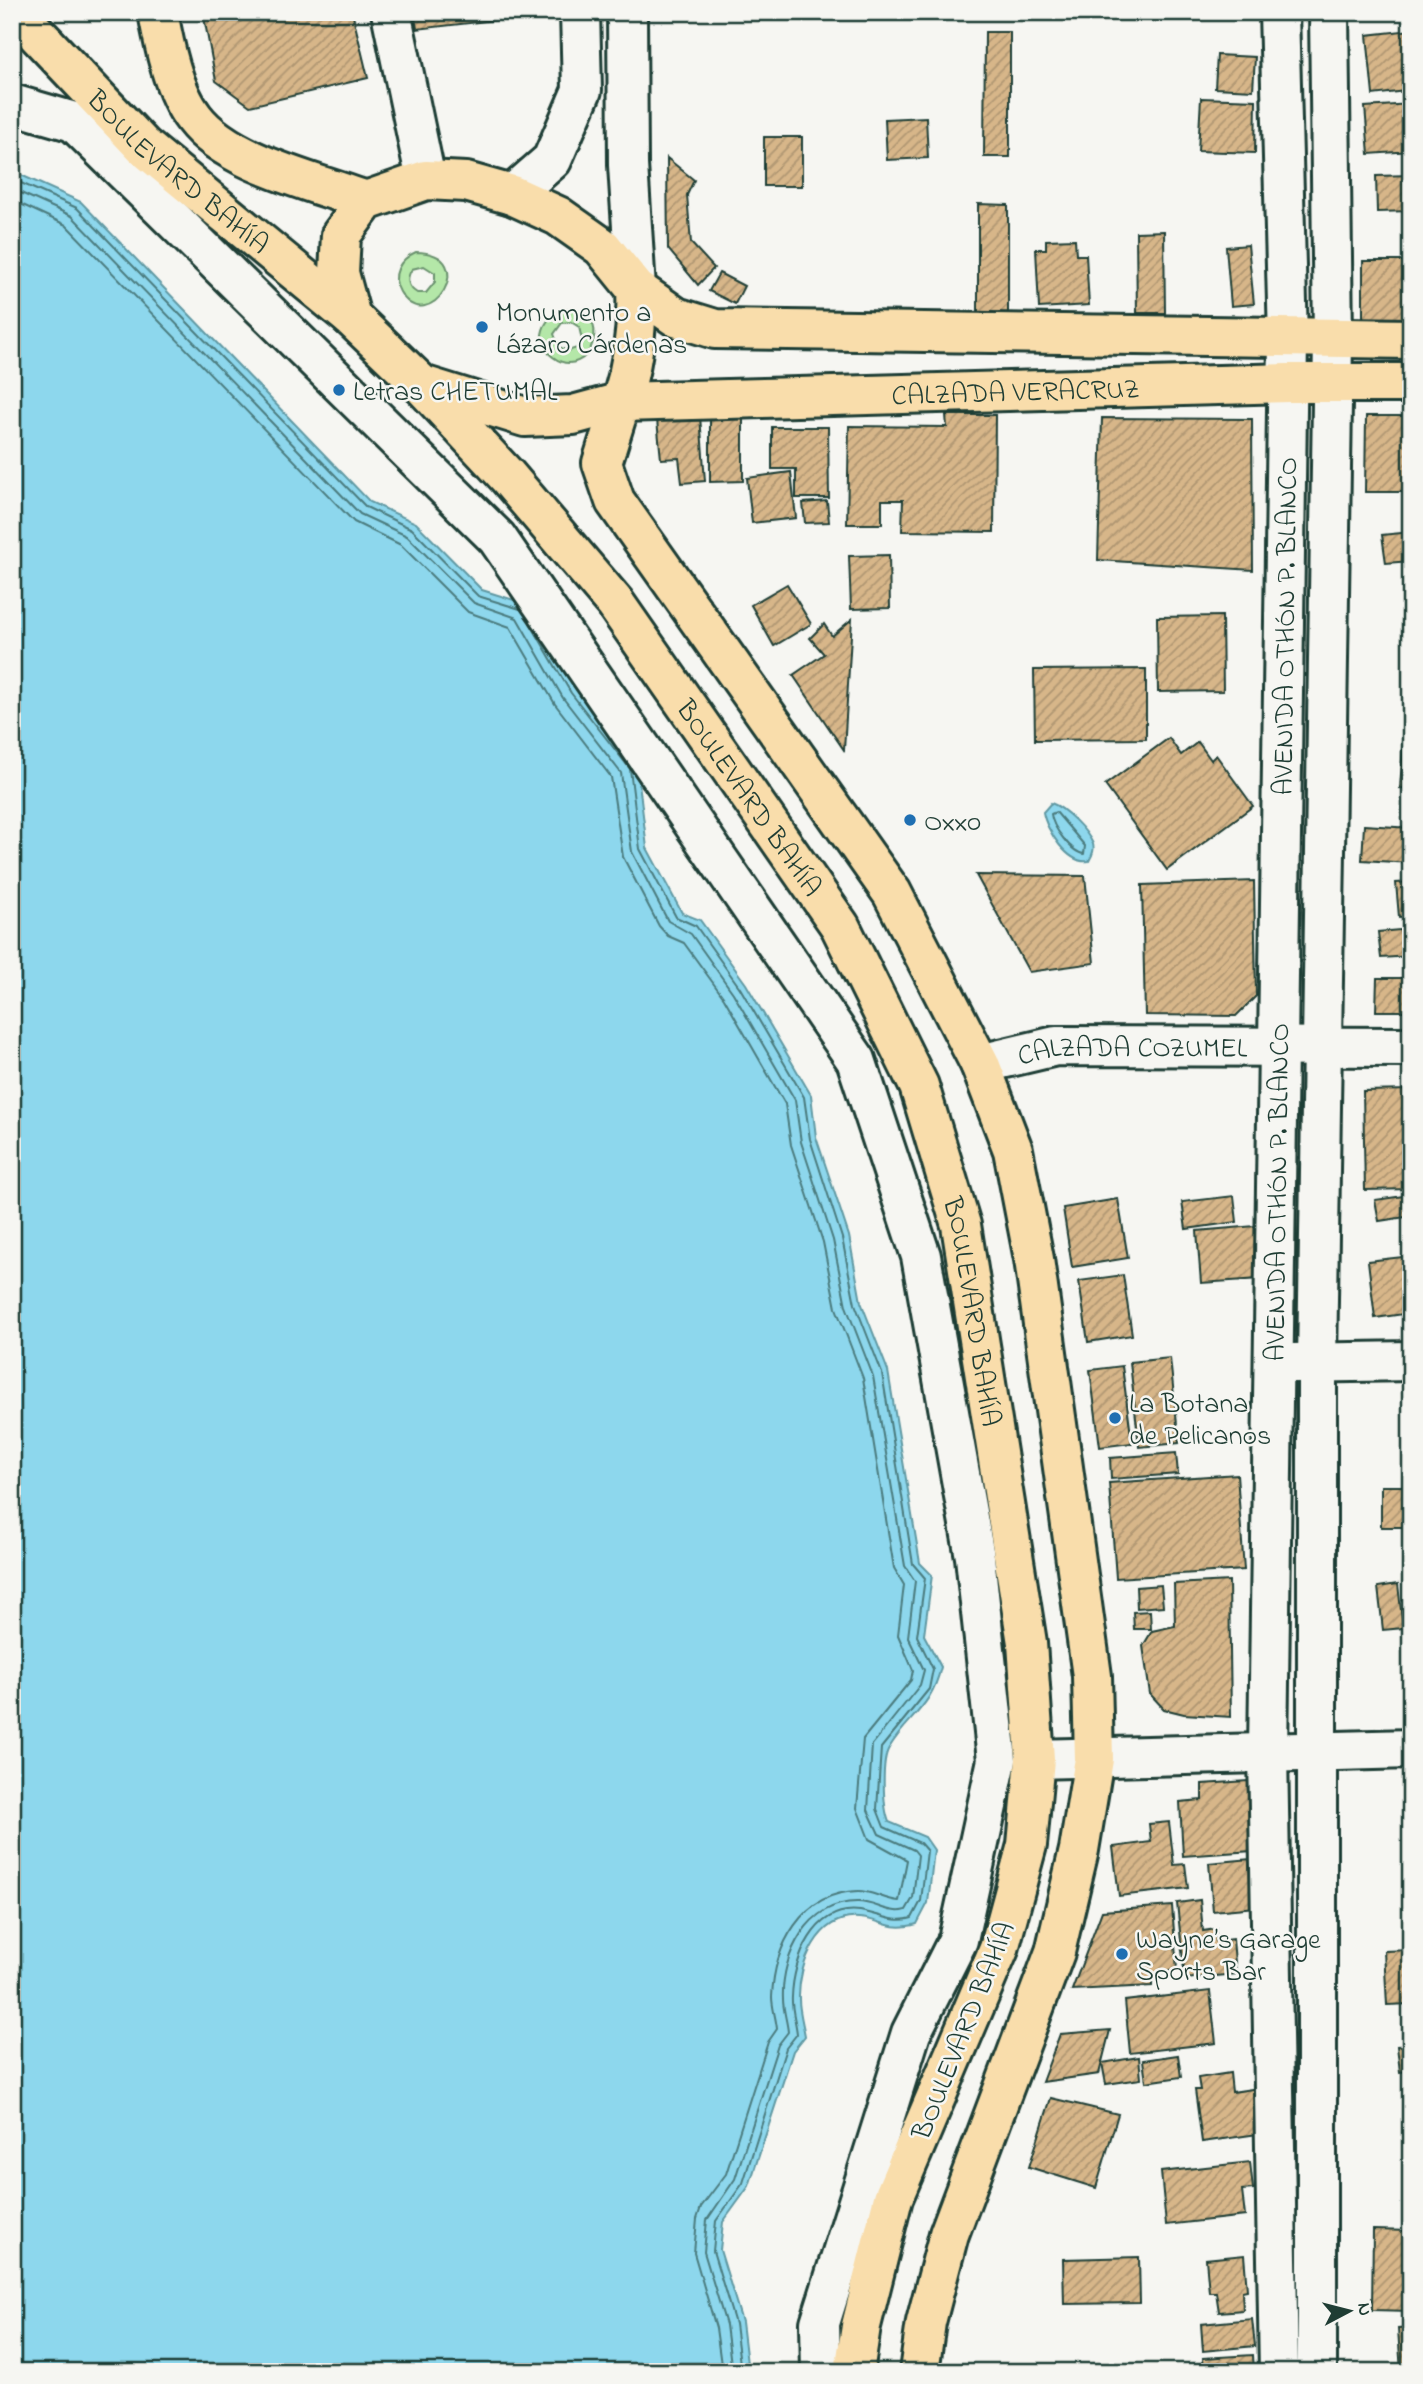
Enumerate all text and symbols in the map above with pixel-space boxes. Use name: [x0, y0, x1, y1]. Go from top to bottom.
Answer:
street label: BOULEVARD BAHÍA: [75, 81, 277, 266]
place label: Monumento a Lázaro Cárdenas: [496, 294, 687, 367]
marker: Monumento a Lázaro Cárdenas: [474, 319, 490, 335]
street label: CALZADA VERACRUZ: [891, 370, 1140, 418]
place label: Letras CHETUMAL: [353, 373, 558, 414]
marker: Letras CHETUMAL: [331, 382, 347, 398]
street label: AVENIDA OTHÓN P. BLANCO: [1265, 457, 1310, 796]
street label: BOULEVARD BAHÍA: [664, 692, 831, 906]
place label: Oxxo: [924, 803, 981, 844]
marker: Oxxo: [902, 812, 918, 828]
street label: AVENIDA OTHÓN P. BLANCO: [1257, 1023, 1302, 1362]
street label: CALZADA COZUMEL: [1014, 1028, 1248, 1078]
street label: BOULEVARD BAHÍA: [929, 1192, 1010, 1430]
place label: La Botana de Pelicanos: [1129, 1385, 1271, 1458]
marker: La Botana de Pelicanos: [1107, 1410, 1123, 1426]
street label: BOULEVARD BAHÍA: [902, 1916, 1028, 2147]
place label: Wayne’s Garage Sports Bar: [1136, 1921, 1321, 1994]
marker: Wayne’s Garage Sports Bar: [1114, 1946, 1130, 1962]
north arrow: [1314, 2276, 1384, 2346]
text: N: [1349, 2301, 1378, 2317]

